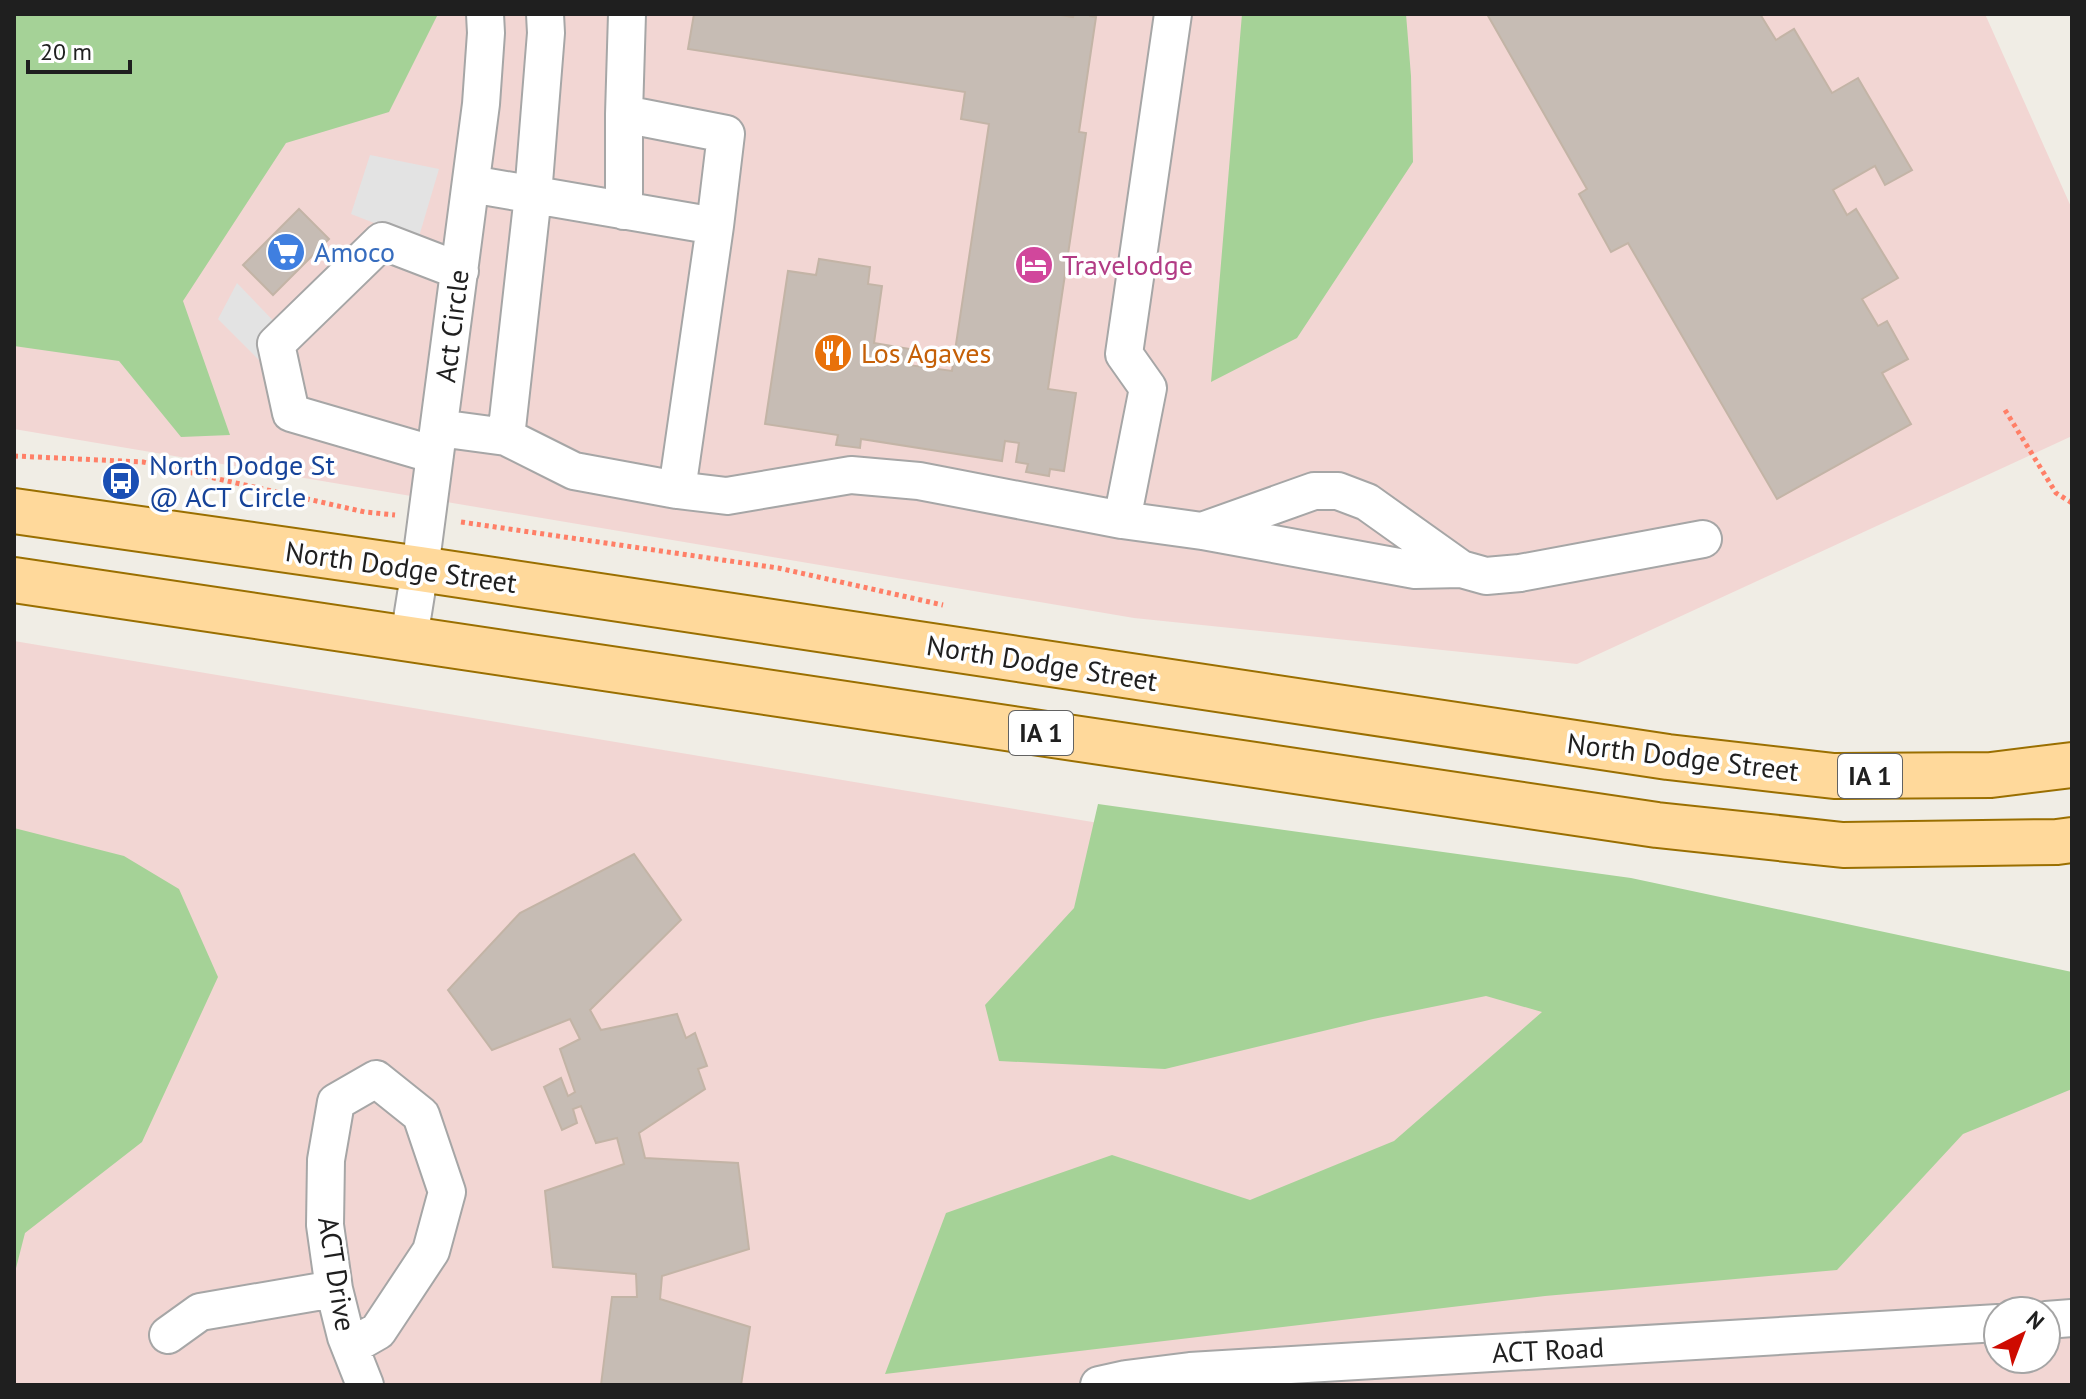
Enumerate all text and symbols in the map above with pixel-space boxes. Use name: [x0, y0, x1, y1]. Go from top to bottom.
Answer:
scale bar: [28, 24, 130, 74]
text: 20 m: [40, 36, 92, 67]
supermarket icon: Amoco: [265, 231, 307, 273]
place label: Amoco: [314, 233, 395, 270]
hotel icon: Travelodge: [1013, 244, 1055, 286]
place label: Travelodge: [1062, 246, 1193, 283]
street label: Act Circle: [426, 267, 477, 385]
restaurant icon: Los Agaves: [812, 332, 854, 374]
place label: Los Agaves: [861, 334, 991, 371]
place label: North Dodge St @ ACT Circle: [149, 446, 335, 515]
bus stop icon: North Dodge St @ ACT Circle: [100, 460, 142, 502]
street label: North Dodge Street: [283, 532, 520, 601]
street label: North Dodge Street: [924, 626, 1161, 699]
road number: IA 1: [1009, 711, 1073, 755]
street label: North Dodge Street: [1565, 724, 1802, 789]
road number: IA 1: [1838, 754, 1902, 798]
street label: ACT Drive: [310, 1214, 365, 1334]
north arrow: [1982, 1295, 2062, 1375]
text: N: [2021, 1305, 2050, 1335]
street label: ACT Road: [1491, 1328, 1605, 1371]

